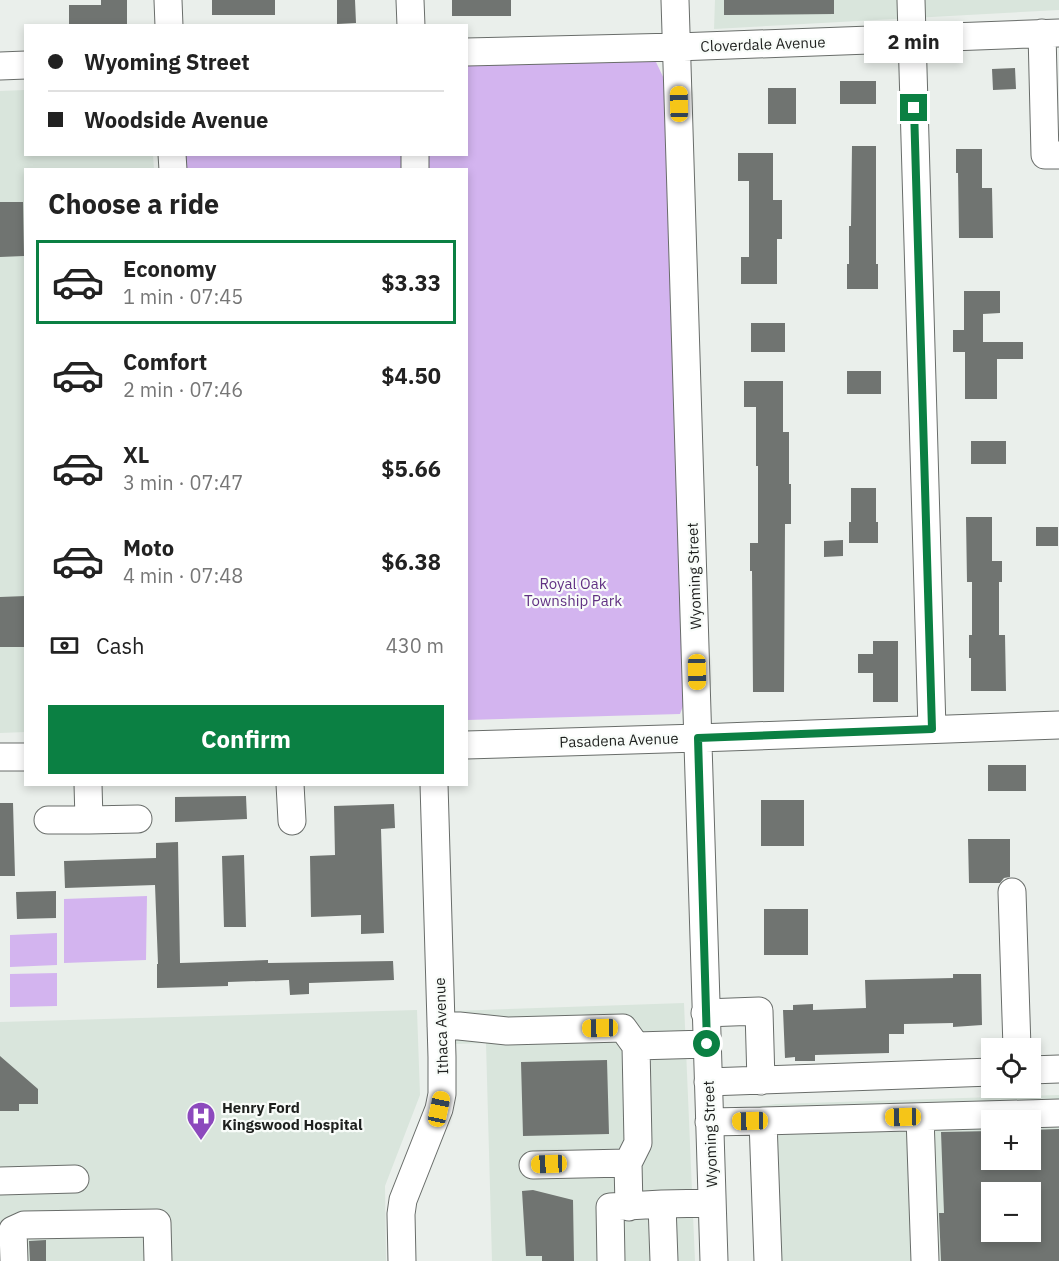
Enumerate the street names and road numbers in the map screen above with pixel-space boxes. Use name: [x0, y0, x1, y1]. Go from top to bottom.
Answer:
street label: Cloverdale Avenue: [700, 32, 826, 56]
street label: Wyoming Street: [683, 522, 705, 630]
street label: Pasadena Avenue: [559, 728, 679, 752]
street label: Ithaca Avenue: [430, 977, 452, 1075]
street label: Wyoming Street: [699, 1080, 721, 1188]

